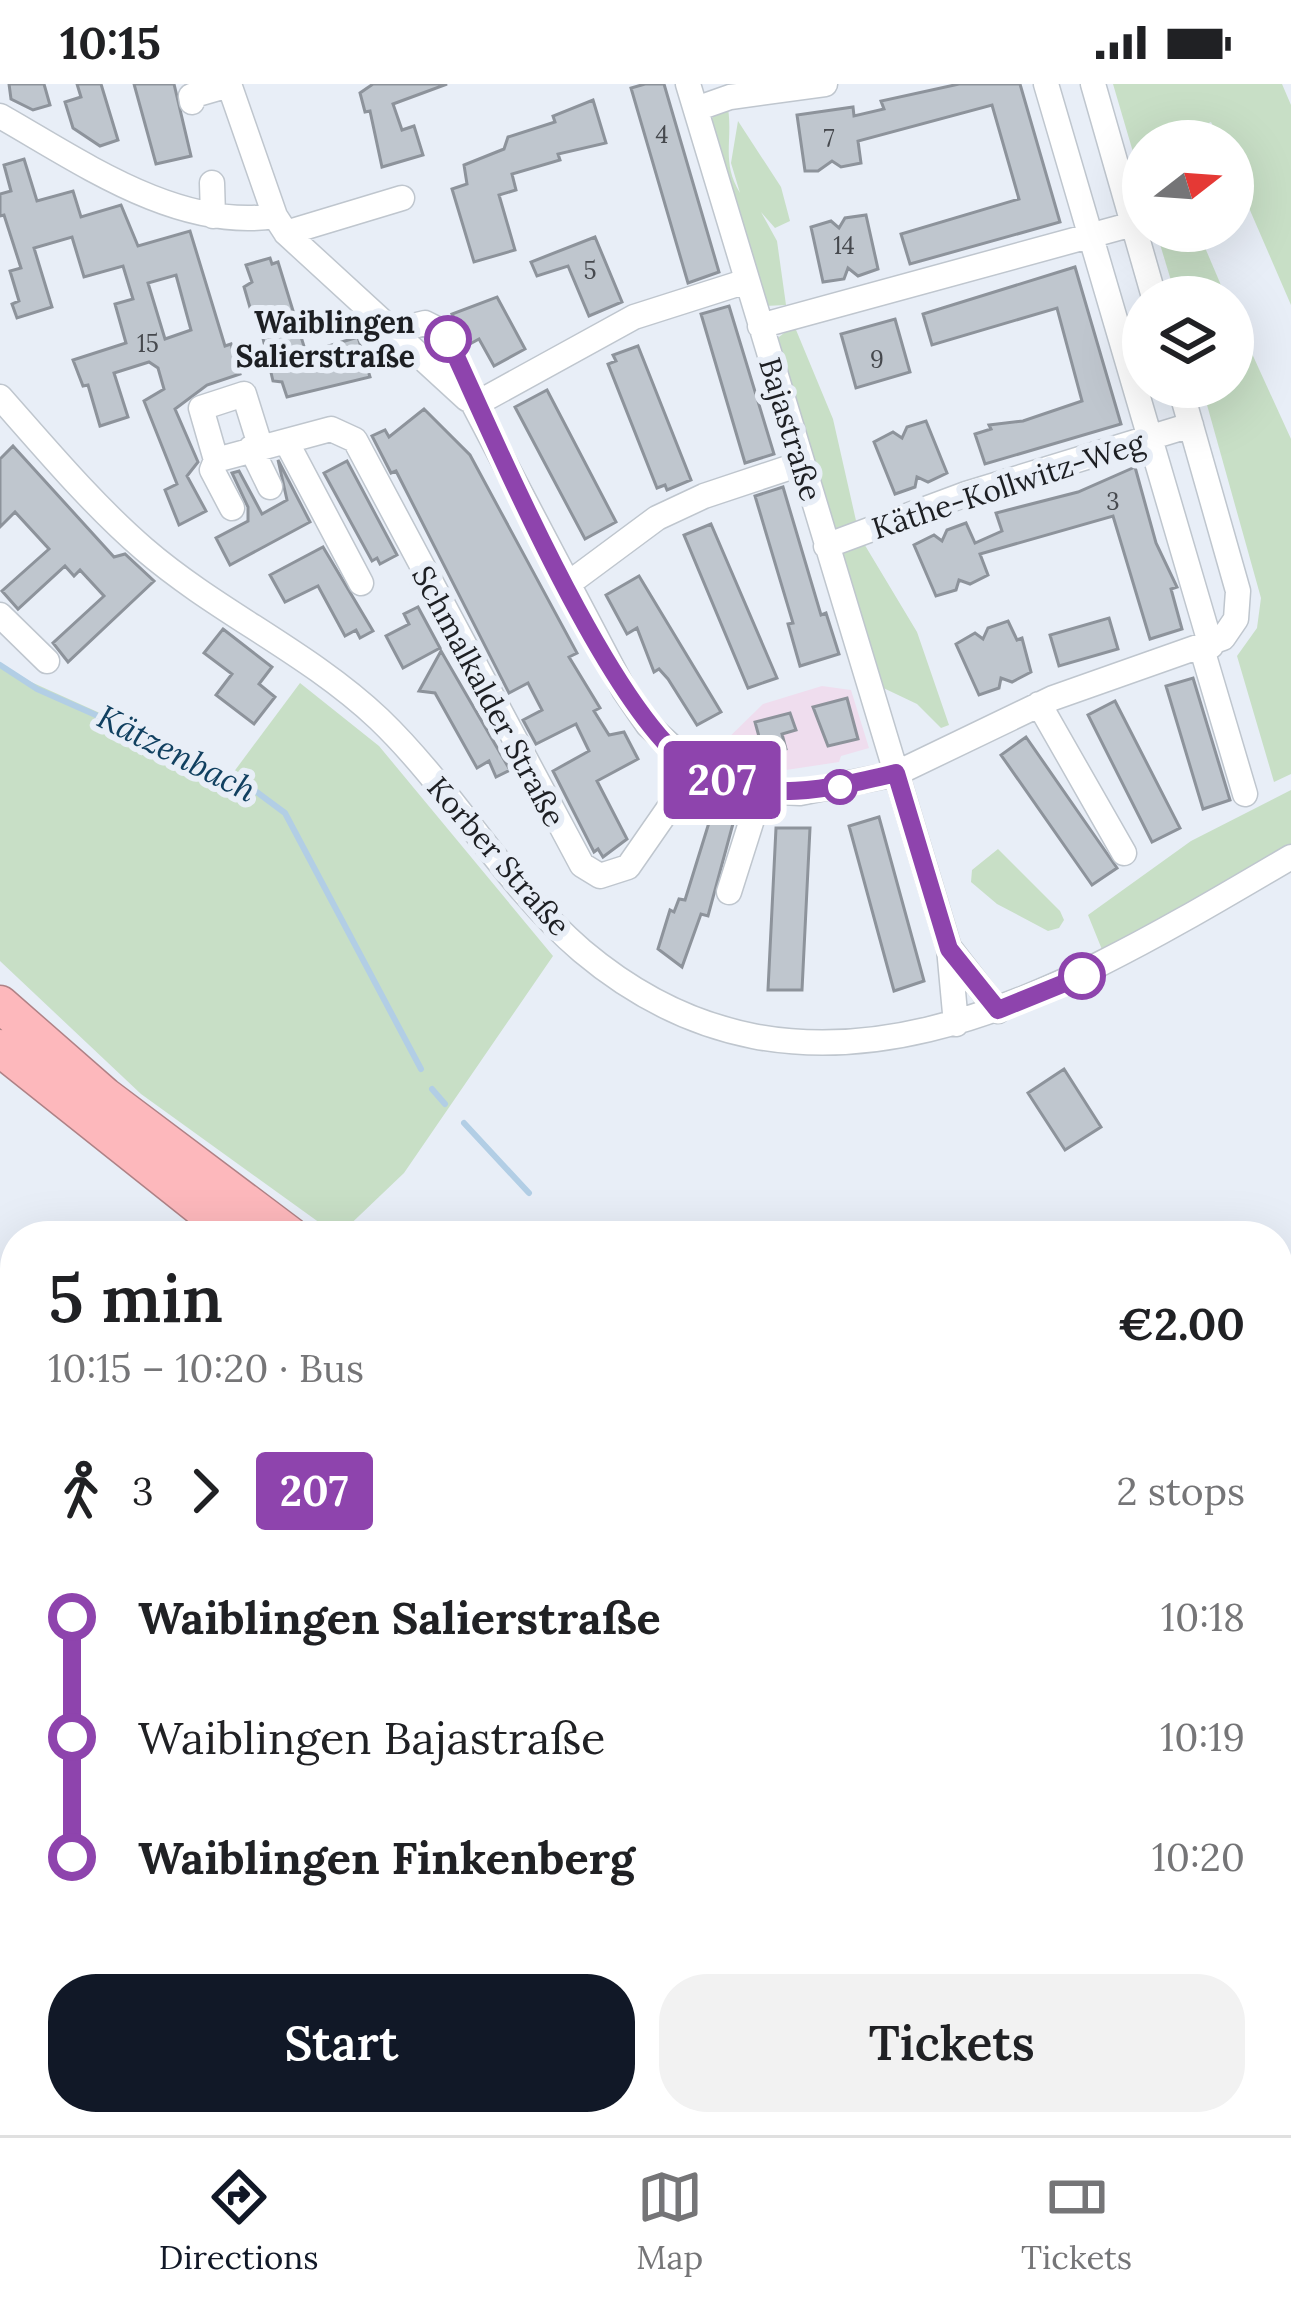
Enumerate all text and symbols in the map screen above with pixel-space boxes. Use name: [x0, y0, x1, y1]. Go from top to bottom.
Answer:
text: 10:15: [60, 14, 161, 71]
house number: 4: [655, 119, 669, 150]
north arrow: [1122, 120, 1254, 252]
map controls: [1122, 120, 1254, 408]
house number: 7: [823, 123, 835, 154]
house number: 14: [833, 230, 855, 261]
house number: 5: [583, 255, 597, 286]
button: layers: [1122, 276, 1254, 408]
place label: Waiblingen Salierstraße: [236, 303, 415, 375]
marker: Waiblingen Salierstraße: [426, 317, 470, 361]
house number: 15: [137, 328, 159, 359]
house number: 9: [870, 344, 884, 375]
street label: Bajastraße: [750, 353, 831, 506]
street label: Käthe-Kollwitz-Weg: [867, 423, 1151, 548]
house number: 3: [1106, 486, 1120, 517]
street label: Schmalkalder Straße: [404, 559, 574, 833]
water label: Kätzenbach: [90, 695, 264, 811]
line badge: 207: [653, 741, 791, 819]
text: 207: [688, 753, 756, 807]
street label: Korber Straße: [420, 769, 578, 943]
unlabelled marker: [824, 771, 856, 803]
unlabelled marker: [1060, 954, 1104, 998]
text: 5 min: [48, 1256, 223, 1340]
text: €2.00: [1118, 1295, 1245, 1352]
text: 10:15 – 10:20 · Bus: [48, 1343, 364, 1393]
icon: walk: [48, 1458, 114, 1524]
icon: forward: [172, 1458, 238, 1524]
text: 207: [280, 1464, 349, 1518]
text: 3: [132, 1466, 154, 1516]
text: 2 stops: [1116, 1466, 1245, 1516]
text: Waiblingen Salierstraße: [138, 1589, 661, 1646]
text: 10:18: [1161, 1592, 1245, 1642]
text: Waiblingen Bajastraße: [138, 1709, 605, 1766]
text: 10:19: [1160, 1712, 1245, 1762]
text: Waiblingen Finkenberg: [138, 1829, 635, 1886]
text: 10:20: [1152, 1832, 1245, 1882]
button: Start: [48, 1974, 635, 2112]
button: Tickets: [659, 1974, 1245, 2112]
tab: Directions: [159, 2164, 319, 2278]
tab: Map: [636, 2164, 703, 2278]
tab: Tickets: [1021, 2164, 1132, 2278]

